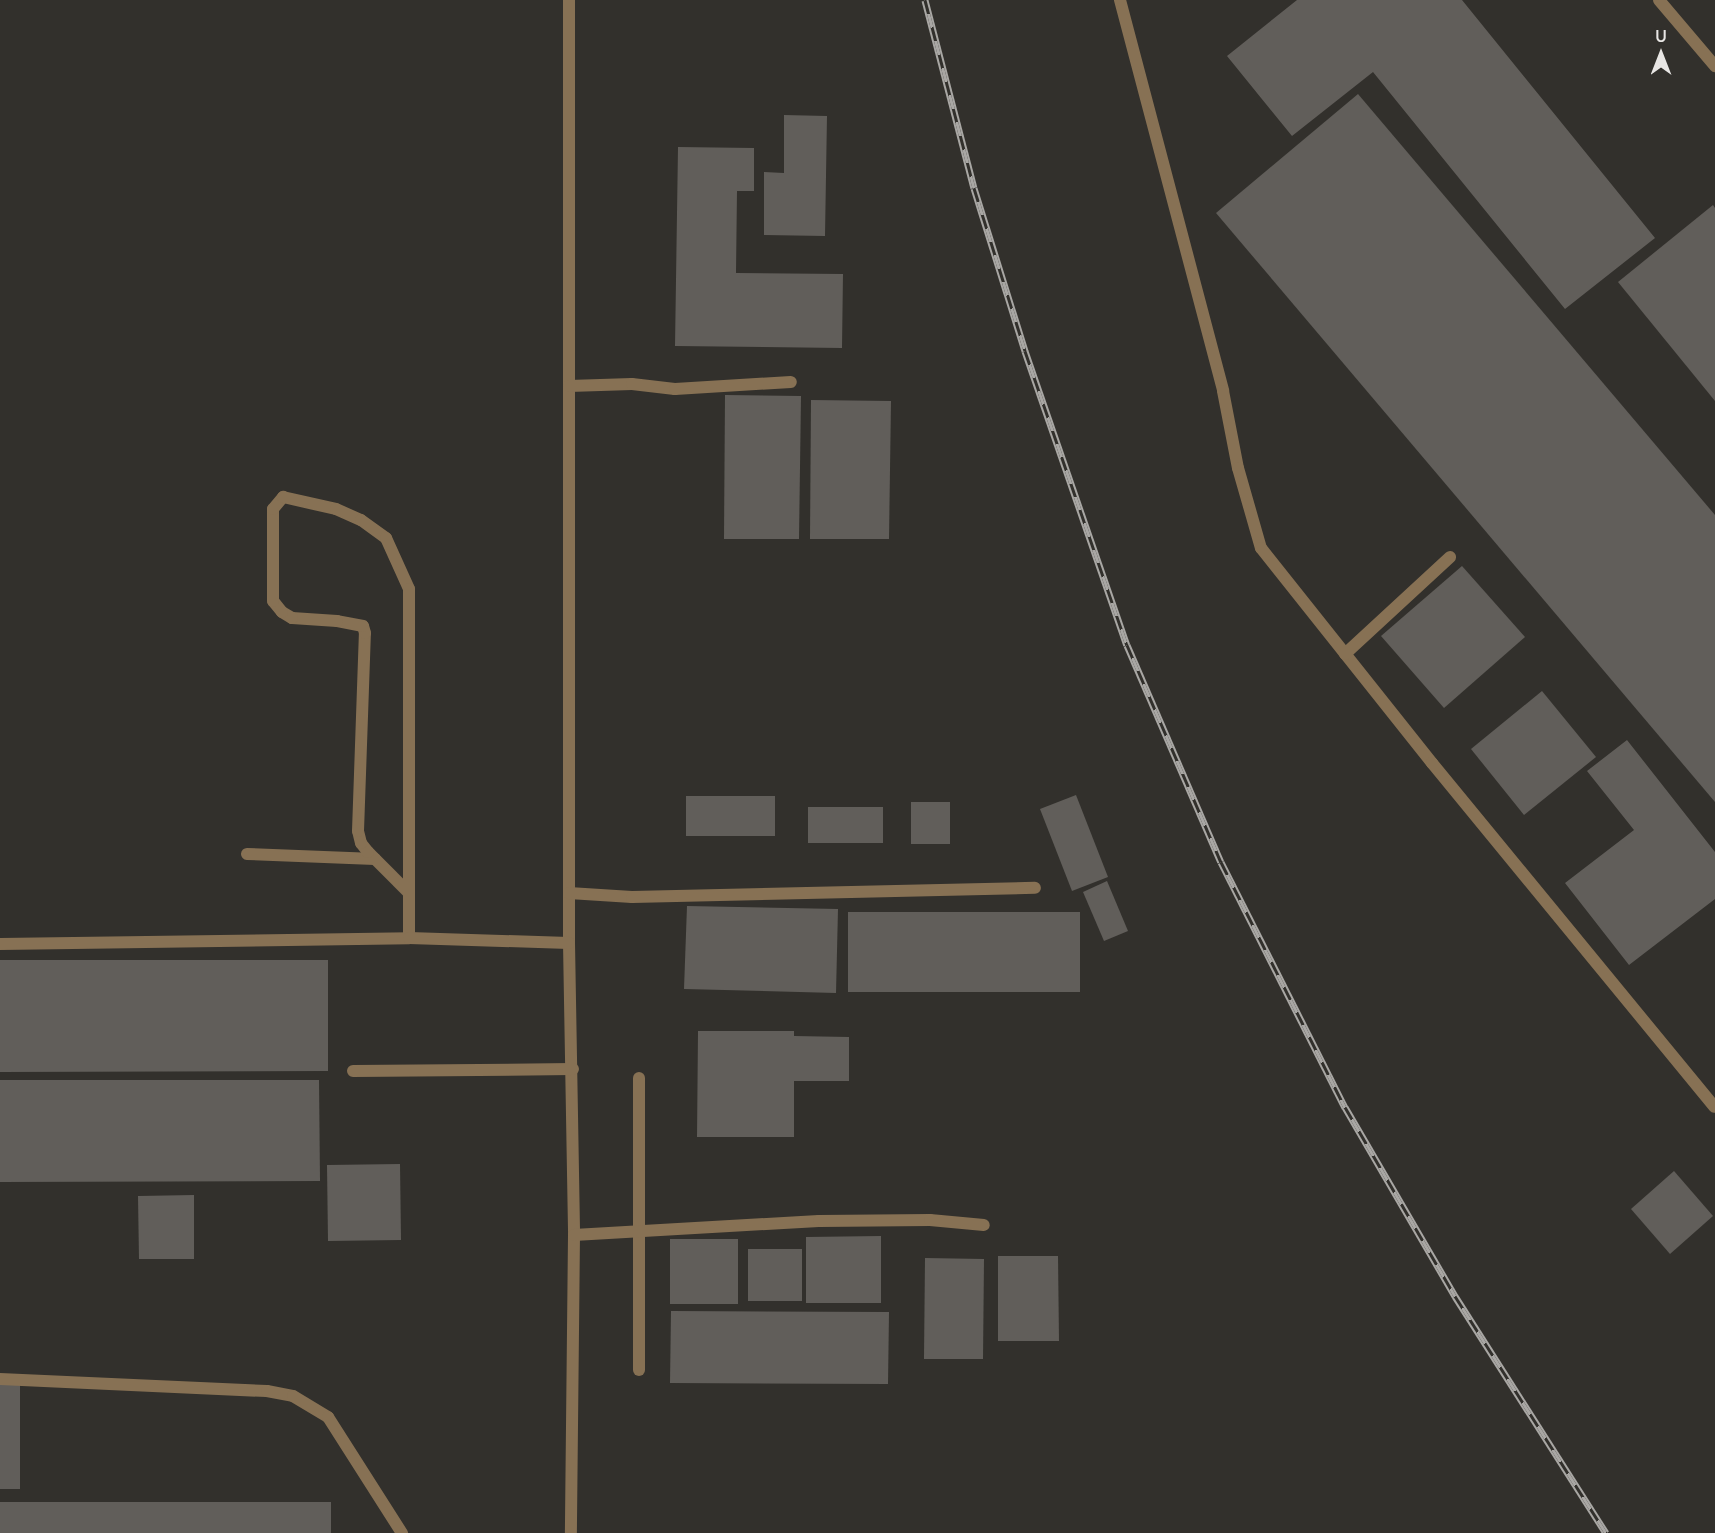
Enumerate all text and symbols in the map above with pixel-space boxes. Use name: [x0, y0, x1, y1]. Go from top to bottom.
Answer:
north arrow: [1631, 24, 1691, 84]
text: U: [1655, 25, 1667, 47]

